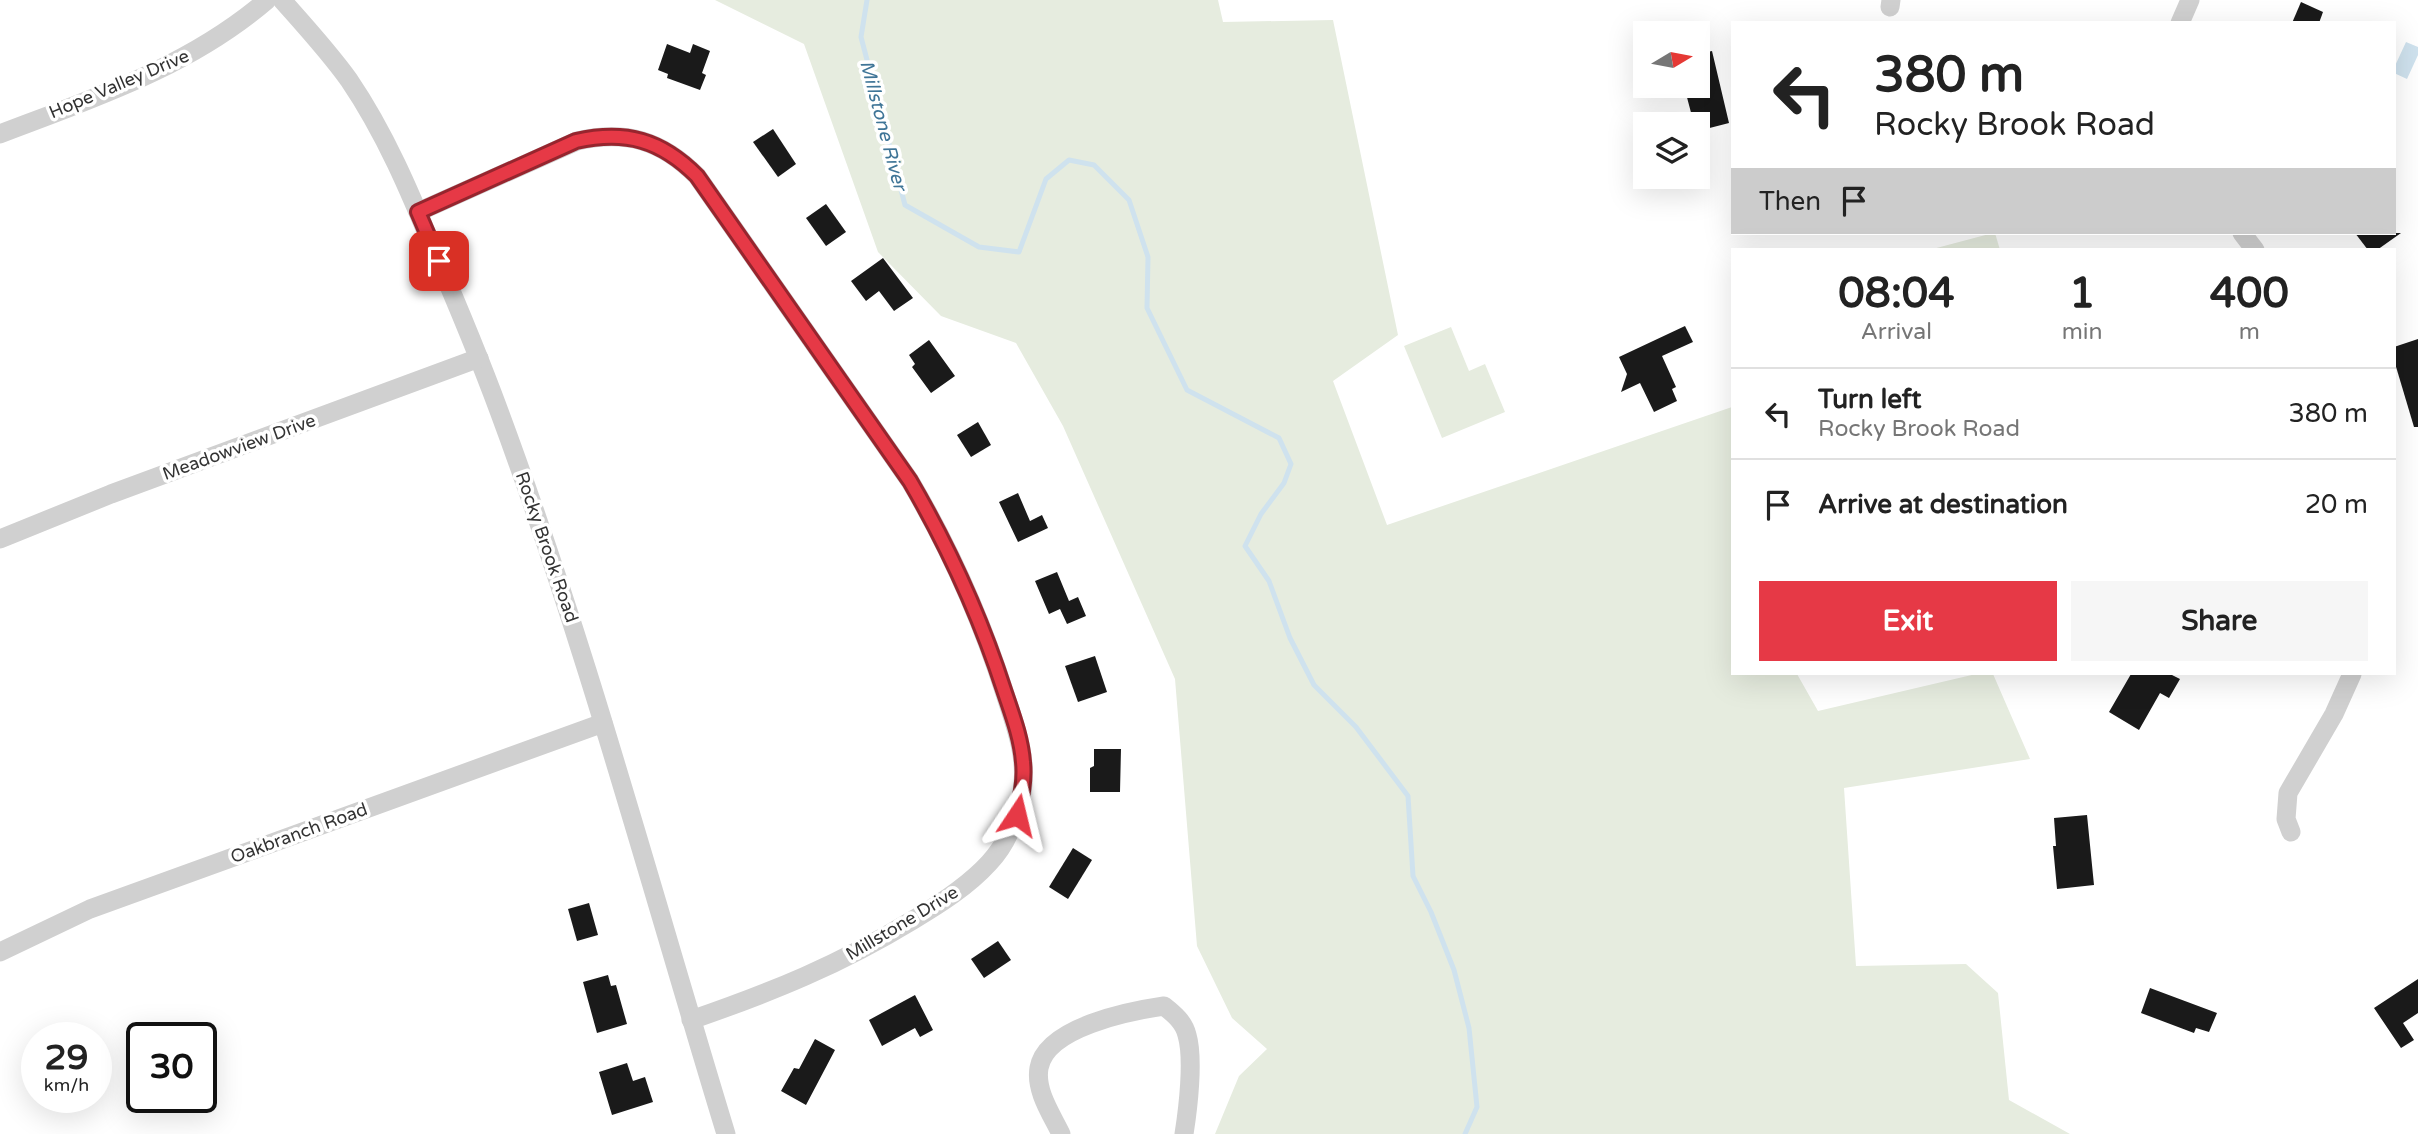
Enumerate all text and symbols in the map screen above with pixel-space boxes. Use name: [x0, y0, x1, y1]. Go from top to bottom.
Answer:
north arrow: [1633, 21, 1710, 98]
map controls: [1633, 21, 1710, 189]
street label: Hope Valley Drive: [46, 45, 192, 123]
text: 380 m: [1874, 46, 2024, 105]
icon: left: [1759, 49, 1850, 140]
water label: Millstone River: [855, 58, 912, 195]
text: Rocky Brook Road: [1874, 106, 2155, 144]
button: layers: [1633, 112, 1710, 189]
icon: arrive: [1835, 182, 1873, 220]
text: Then: [1759, 186, 1821, 217]
pin: [409, 231, 469, 291]
icon: arrive: [420, 242, 458, 280]
text: 08:04: [1838, 268, 1955, 319]
text: 1: [2069, 268, 2095, 319]
text: 400: [2210, 268, 2289, 319]
text: Arrival: [1861, 318, 1932, 346]
text: min: [2062, 318, 2103, 346]
text: m: [2239, 318, 2260, 346]
text: Turn left: [1818, 384, 1921, 415]
icon: left: [1759, 395, 1797, 433]
text: 380 m: [2288, 398, 2368, 429]
street label: Meadowview Drive: [159, 409, 319, 485]
text: Rocky Brook Road: [1818, 415, 2020, 443]
street label: Rocky Brook Road: [511, 469, 583, 625]
icon: arrive: [1759, 486, 1797, 524]
text: Arrive at destination: [1818, 489, 2068, 520]
text: 20 m: [2305, 489, 2368, 520]
button: Exit: [1759, 581, 2057, 661]
button: Share: [2071, 581, 2368, 661]
position arrow: [980, 778, 1054, 852]
street label: Oakbranch Road: [227, 798, 371, 868]
street label: Millstone Drive: [842, 881, 962, 965]
speed limit sign: 30: [126, 1022, 217, 1113]
text: 29: [45, 1037, 88, 1079]
text: km/h: [44, 1074, 89, 1096]

